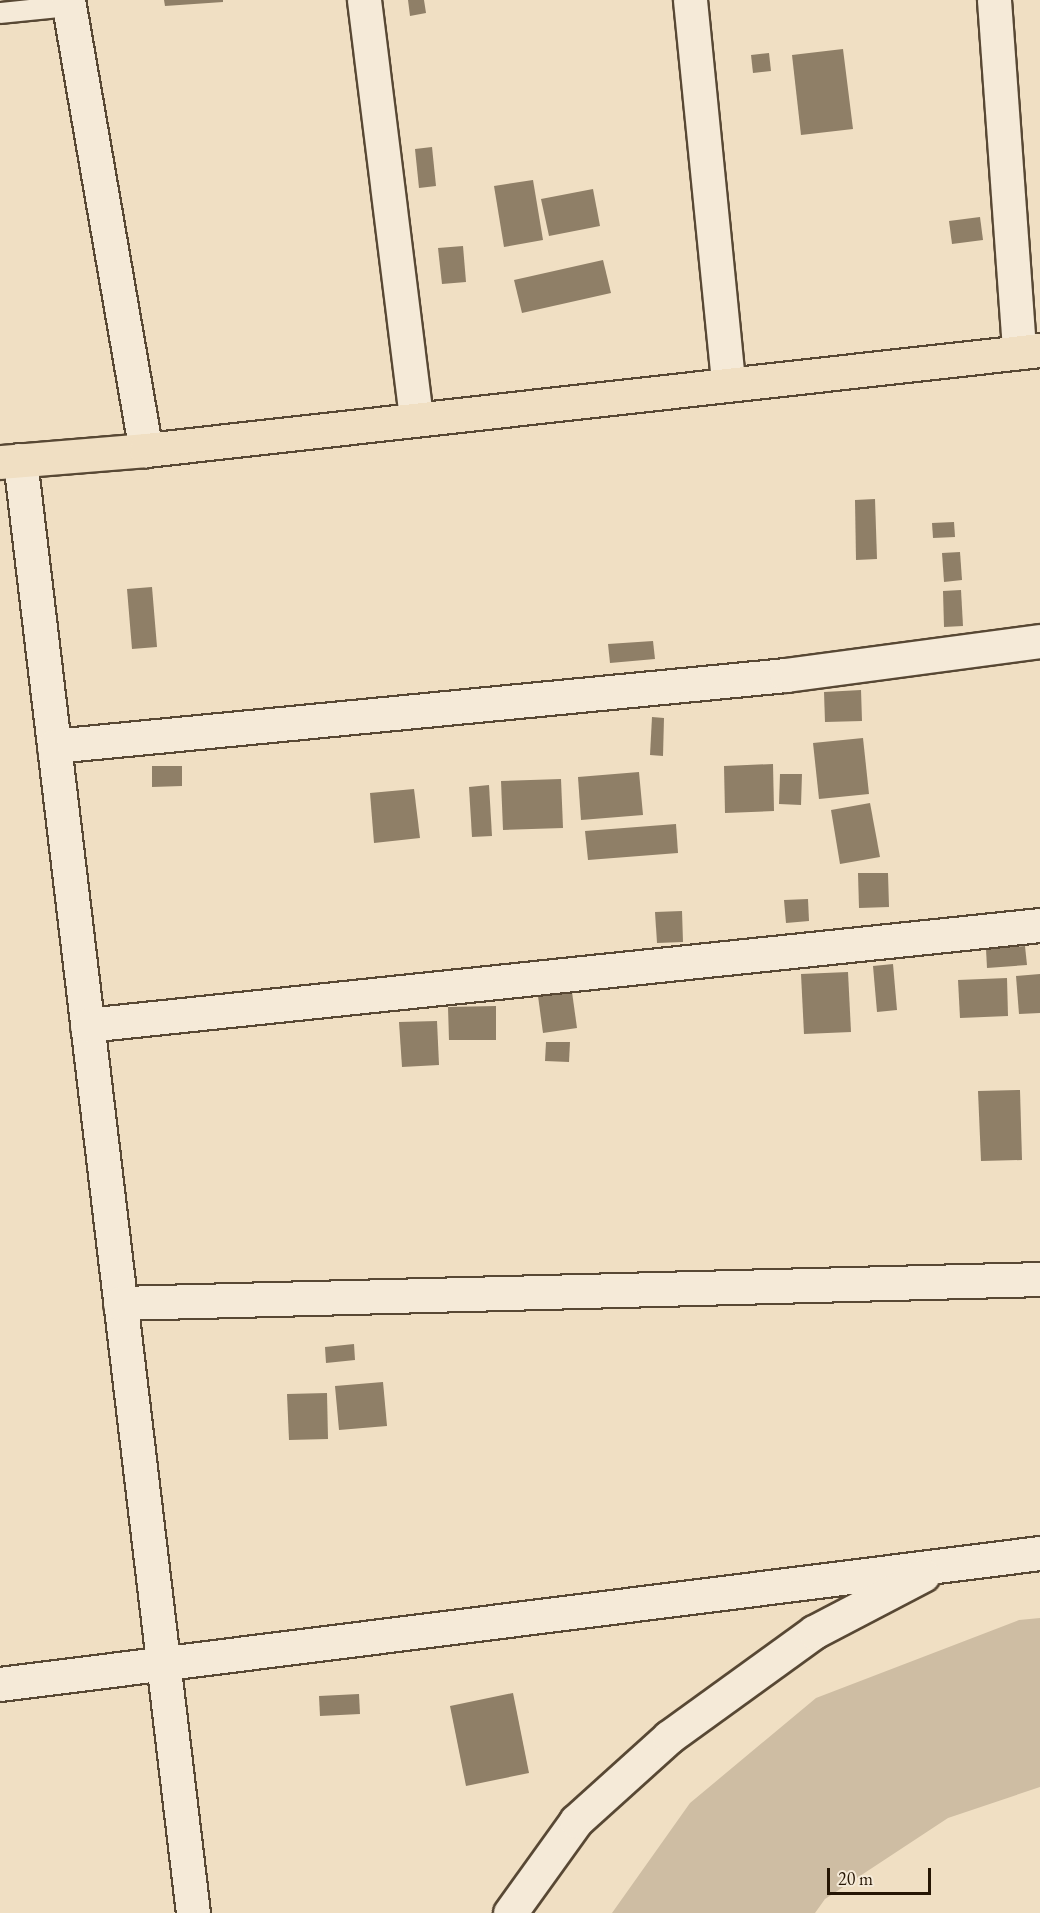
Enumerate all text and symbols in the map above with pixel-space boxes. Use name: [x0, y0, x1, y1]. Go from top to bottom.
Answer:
scale bar: [830, 1856, 934, 1894]
text: 20 m: [838, 1867, 873, 1890]

